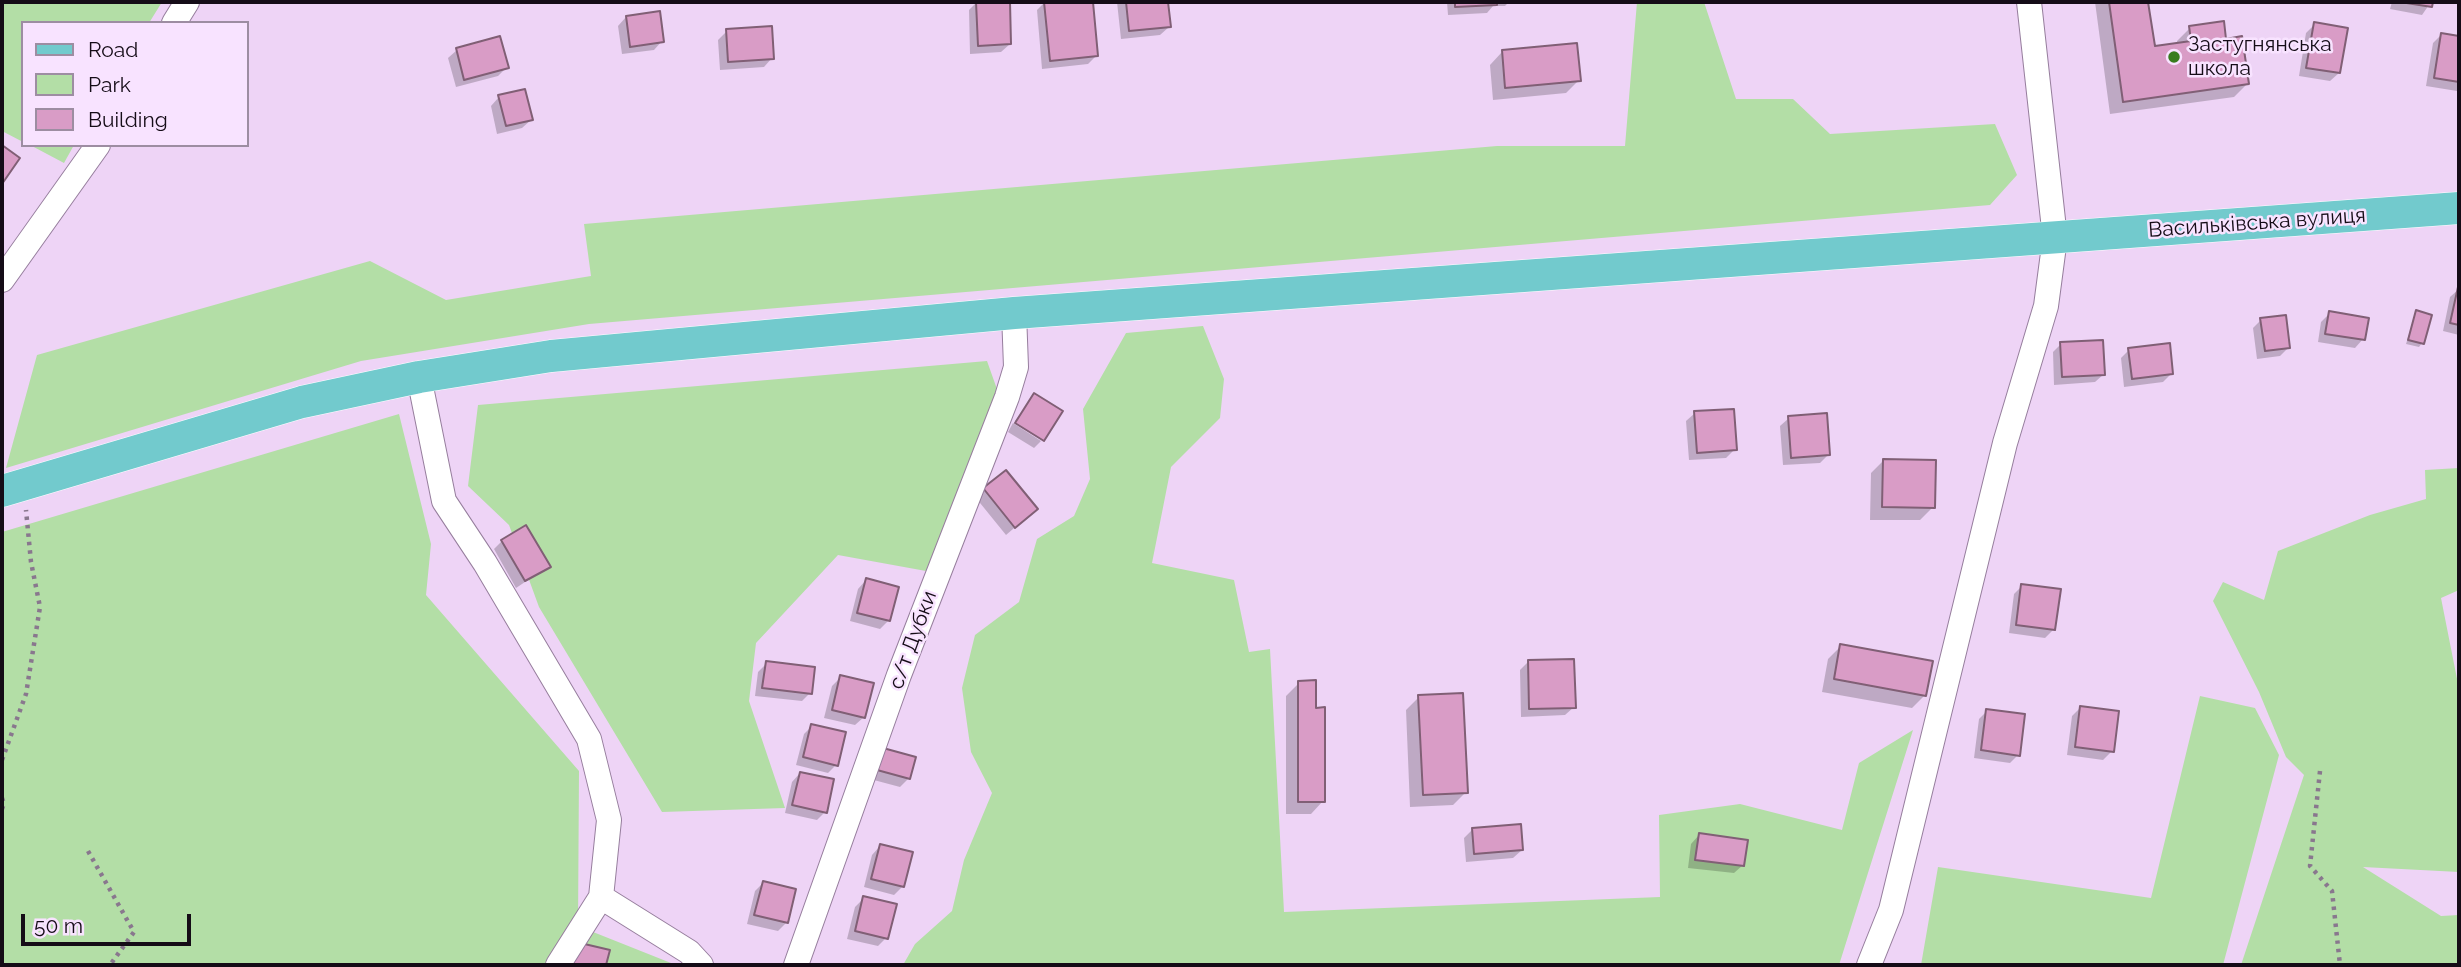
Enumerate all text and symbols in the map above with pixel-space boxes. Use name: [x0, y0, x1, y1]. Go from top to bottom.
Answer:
legend: [21, 21, 248, 147]
place label: Застугнянська школа: [2188, 32, 2332, 82]
text: Road: [88, 37, 138, 62]
marker: Застугнянська школа: [2166, 49, 2182, 65]
text: Park: [88, 72, 131, 97]
text: Building: [88, 107, 168, 132]
street label: Васильківська вулиця: [2147, 203, 2367, 243]
street label: с/т Дубки: [884, 587, 942, 693]
scale bar: [24, 900, 194, 944]
text: 50 m: [34, 913, 83, 938]

